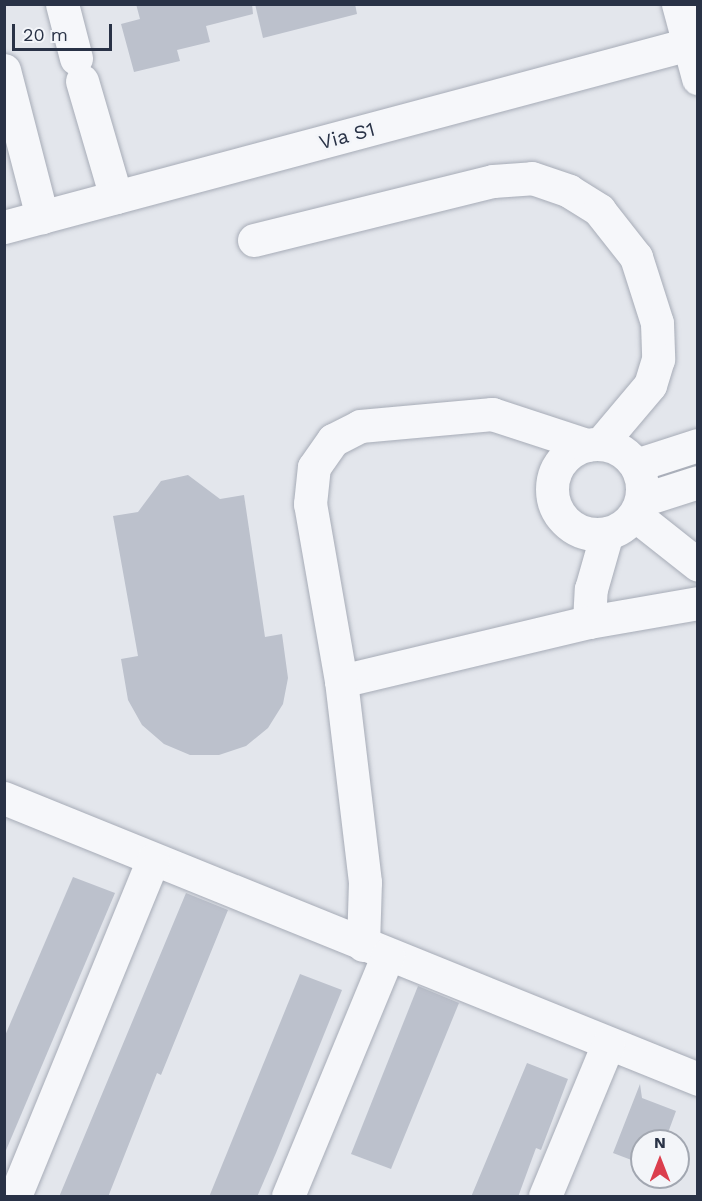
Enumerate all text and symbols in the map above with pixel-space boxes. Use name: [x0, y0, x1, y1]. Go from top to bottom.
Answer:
scale bar: [15, 12, 116, 50]
text: 20 m: [23, 24, 68, 45]
street label: Via S1: [316, 117, 378, 155]
north arrow: [630, 1129, 690, 1189]
text: N: [654, 1133, 666, 1152]

